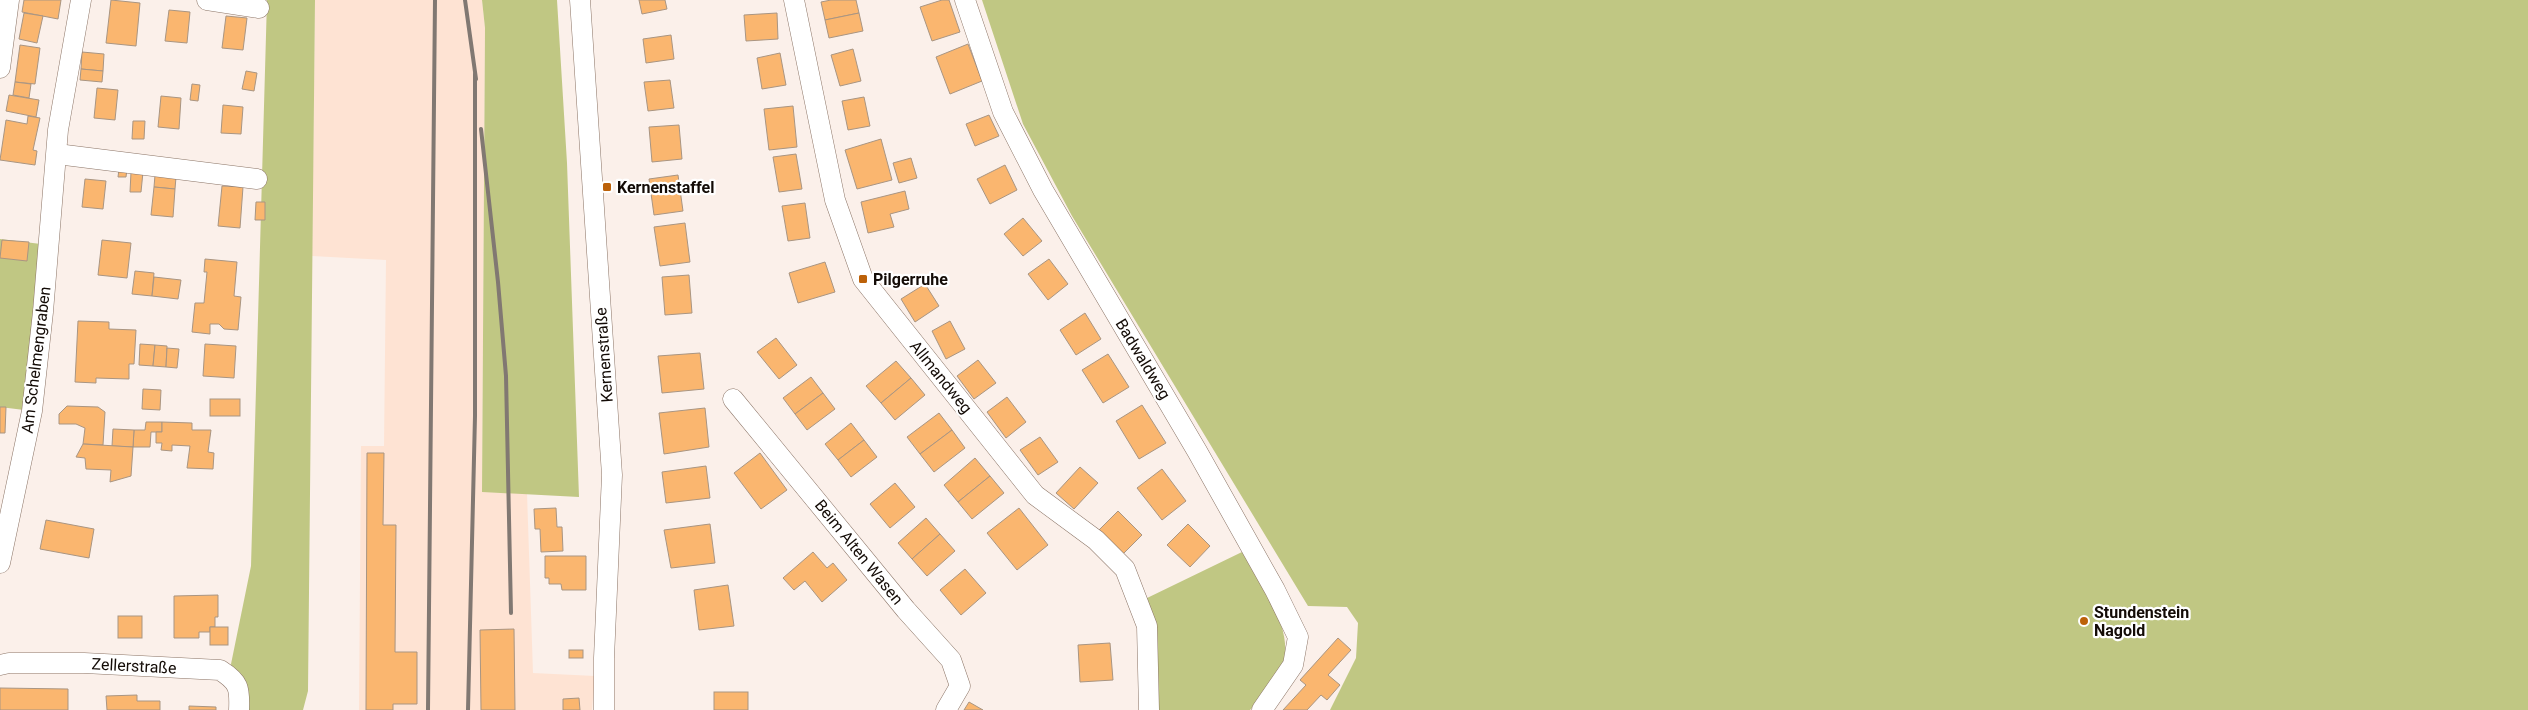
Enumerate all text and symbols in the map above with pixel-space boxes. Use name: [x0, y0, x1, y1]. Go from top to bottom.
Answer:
place label: Kernenstaffel: [617, 178, 714, 197]
marker: Kernenstaffel: [601, 181, 613, 193]
place label: Pilgerruhe: [873, 270, 948, 289]
marker: Pilgerruhe: [857, 273, 869, 285]
street label: Am Schelmengraben: [18, 285, 54, 435]
street label: Kernenstraße: [591, 307, 617, 403]
street label: Badwaldweg: [1111, 315, 1175, 403]
street label: Allmandweg: [906, 337, 976, 417]
street label: Beim Alten Wasen: [811, 496, 907, 608]
place label: Stundenstein Nagold: [2094, 603, 2189, 640]
marker: Stundenstein Nagold: [2078, 615, 2090, 627]
street label: Zellerstraße: [91, 654, 177, 678]

